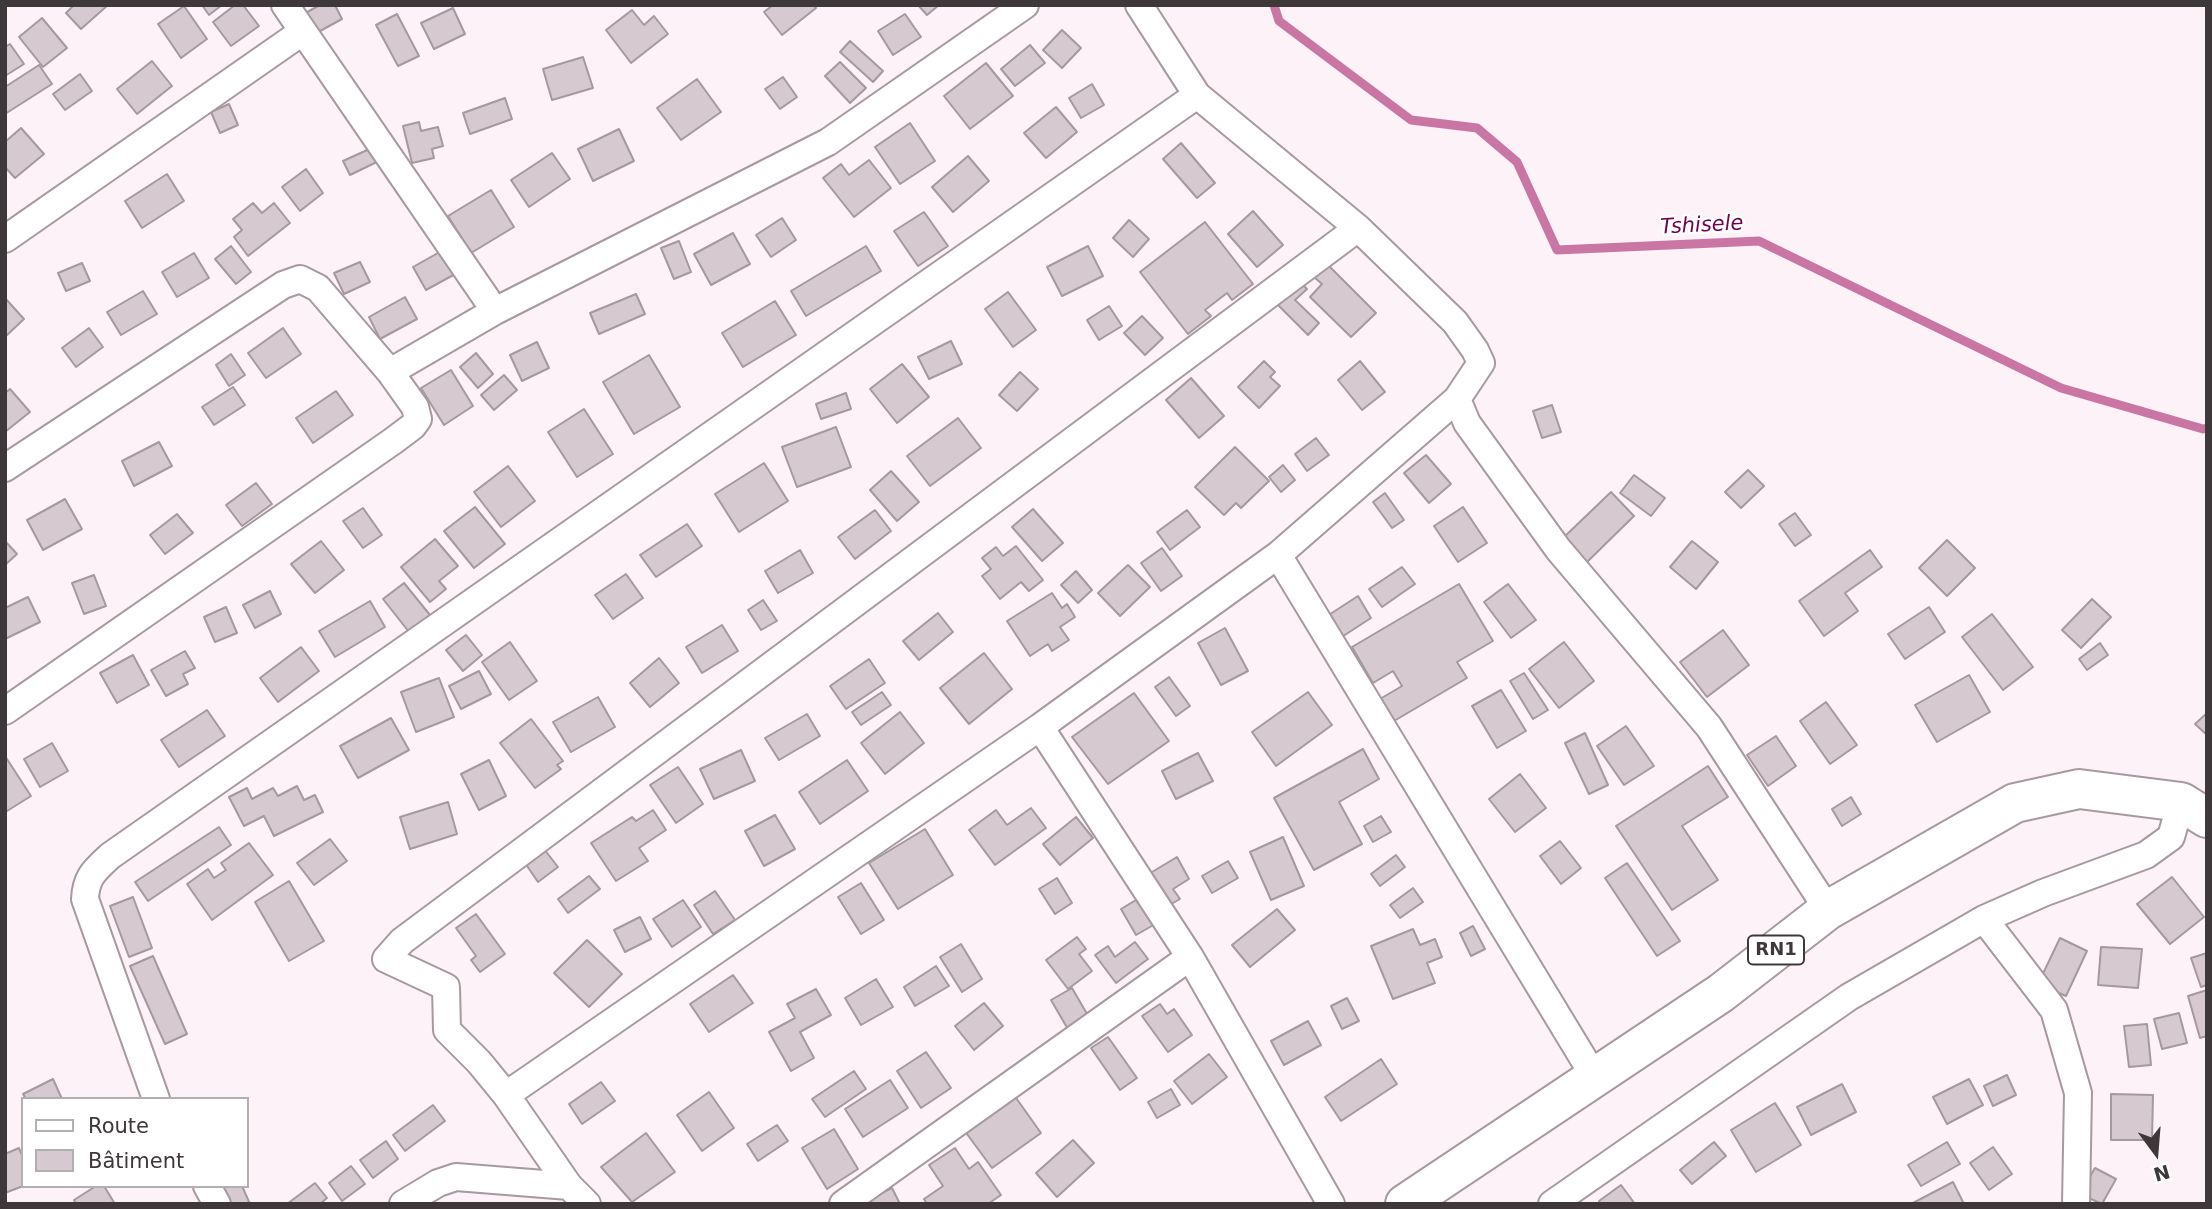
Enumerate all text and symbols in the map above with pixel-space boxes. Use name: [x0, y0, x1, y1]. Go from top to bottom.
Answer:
water label: Tshisele: [1660, 211, 1744, 241]
road number: RN1: [1748, 936, 1804, 965]
legend: [21, 1097, 248, 1188]
text: Route: [88, 1114, 149, 1138]
north arrow: [2121, 1118, 2191, 1188]
text: Bâtiment: [88, 1149, 184, 1173]
text: N: [2151, 1160, 2172, 1186]

